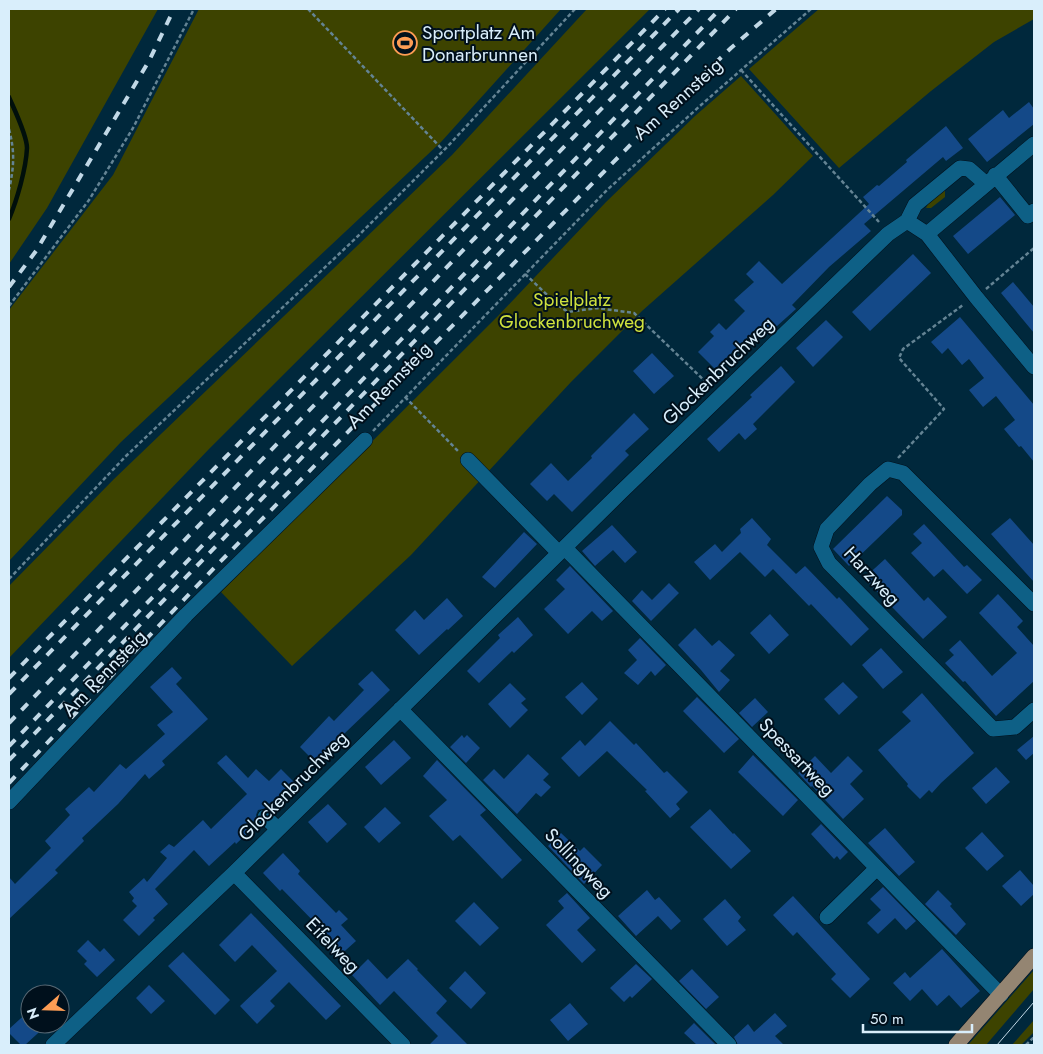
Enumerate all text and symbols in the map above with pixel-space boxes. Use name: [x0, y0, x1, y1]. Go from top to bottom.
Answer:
place label: Sportplatz Am Donarbrunnen: [422, 19, 538, 68]
sports icon: Sportplatz Am Donarbrunnen: [392, 30, 418, 56]
street label: Am Rennsteig: [628, 52, 728, 146]
park label: Spielplatz Glockenbruchweg: [499, 286, 645, 335]
street label: Glockenbruchweg: [656, 311, 780, 431]
street label: Am Rennsteig: [341, 336, 437, 434]
street label: Harzweg: [838, 540, 906, 612]
street label: Am Rennsteig: [56, 624, 152, 722]
street label: Spessartweg: [753, 712, 841, 802]
street label: Glockenbruchweg: [232, 725, 354, 847]
street label: Sollingweg: [539, 822, 619, 904]
street label: Eifelweg: [300, 911, 366, 979]
north arrow: [20, 984, 70, 1034]
scale bar: [863, 1002, 972, 1034]
text: N: [21, 1005, 44, 1022]
text: 50 m: [870, 1008, 904, 1030]

